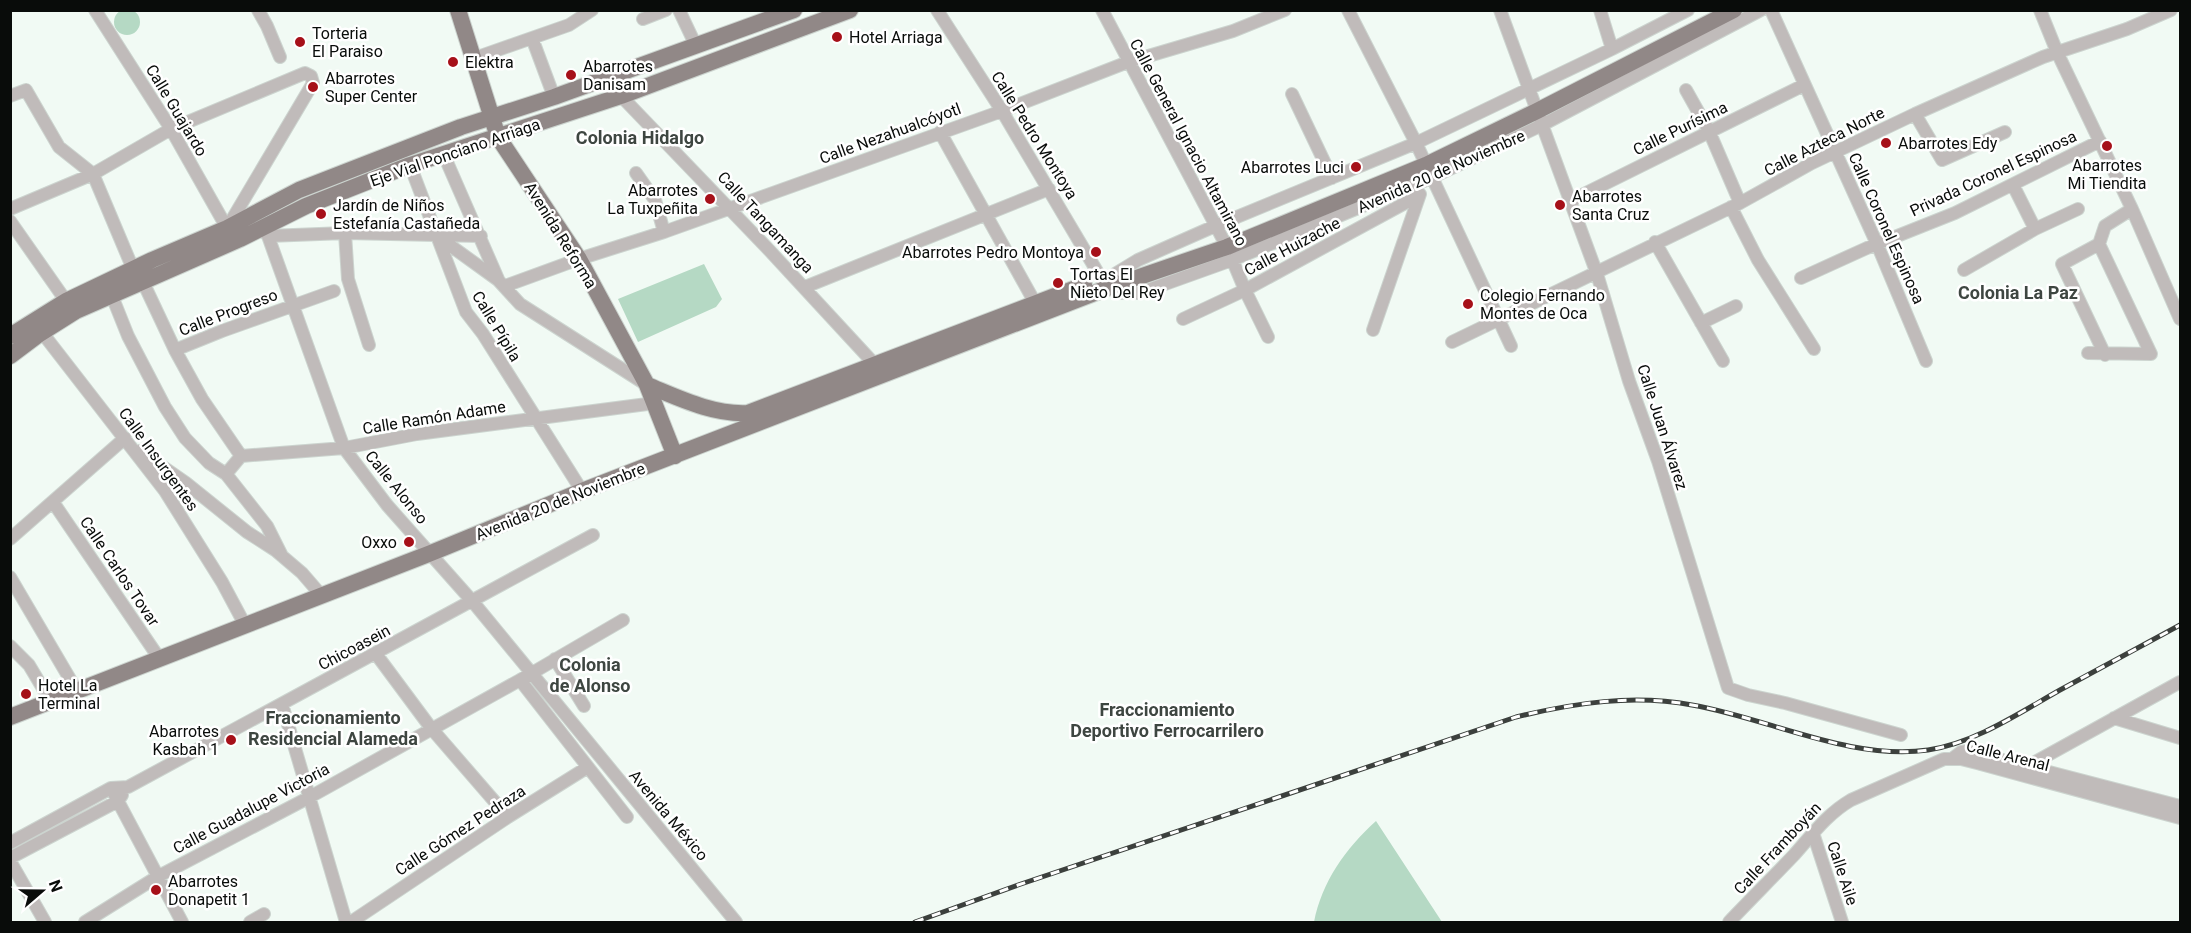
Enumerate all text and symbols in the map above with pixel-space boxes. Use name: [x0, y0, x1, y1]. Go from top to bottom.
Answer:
place label: Torteria El Paraiso: [312, 24, 383, 61]
place label: Hotel Arriaga: [849, 28, 943, 47]
marker: Hotel Arriaga: [830, 30, 844, 44]
marker: Torteria El Paraiso: [293, 35, 307, 49]
street label: Calle General Ignacio Altamirano: [1126, 35, 1251, 249]
place label: Elektra: [465, 53, 514, 72]
marker: Elektra: [446, 55, 460, 69]
place label: Abarrotes Danisam: [583, 57, 653, 94]
street label: Calle Guajardo: [142, 61, 211, 160]
marker: Abarrotes Danisam: [564, 68, 578, 82]
street label: Calle Pedro Montoya: [987, 68, 1082, 203]
place label: Abarrotes Super Center: [325, 69, 418, 106]
marker: Abarrotes Super Center: [306, 80, 320, 94]
street label: Calle Purísima: [1630, 97, 1730, 159]
street label: Calle Nezahualcóyotl: [817, 99, 964, 168]
street label: Calle Azteca Norte: [1761, 103, 1888, 180]
street label: Eje Vial Ponciano Arriaga: [368, 114, 543, 191]
street label: Avenida 20 de Noviembre: [1354, 126, 1528, 217]
street label: Privada Coronel Espinosa: [1907, 126, 2080, 220]
district label: Colonia Hidalgo: [576, 127, 704, 148]
place label: Abarrotes Edy: [1898, 134, 1998, 153]
marker: Abarrotes Edy: [1879, 136, 1893, 150]
marker: Abarrotes Mi Tiendita: [2100, 139, 2114, 153]
street label: Calle Coronel Espinosa: [1845, 150, 1928, 307]
place label: Abarrotes Mi Tiendita: [2067, 156, 2147, 193]
place label: Abarrotes Luci: [1241, 158, 1344, 177]
marker: Abarrotes Luci: [1349, 160, 1363, 174]
street label: Calle Tangamanga: [714, 168, 818, 277]
street label: Avenida Reforma: [520, 179, 601, 292]
place label: Abarrotes La Tuxpeñita: [607, 181, 698, 218]
place label: Abarrotes Santa Cruz: [1572, 187, 1650, 224]
marker: Abarrotes La Tuxpeñita: [703, 192, 717, 206]
place label: Jardín de Niños Estefanía Castañeda: [333, 196, 480, 233]
marker: Abarrotes Santa Cruz: [1553, 198, 1567, 212]
marker: Jardín de Niños Estefanía Castañeda: [314, 207, 328, 221]
street label: Calle Huizache: [1241, 213, 1343, 280]
place label: Abarrotes Pedro Montoya: [902, 243, 1084, 262]
marker: Abarrotes Pedro Montoya: [1089, 245, 1103, 259]
place label: Tortas El Nieto Del Rey: [1070, 265, 1165, 302]
marker: Tortas El Nieto Del Rey: [1051, 276, 1065, 290]
district label: Colonia La Paz: [1958, 282, 2078, 303]
street label: Calle Progreso: [176, 285, 280, 340]
place label: Colegio Fernando Montes de Oca: [1480, 286, 1605, 323]
street label: Calle Pípila: [468, 288, 525, 365]
marker: Colegio Fernando Montes de Oca: [1461, 297, 1475, 311]
street label: Calle Juan Álvarez: [1633, 362, 1692, 492]
street label: Calle Ramón Adame: [361, 397, 507, 438]
street label: Calle Insurgentes: [115, 404, 202, 515]
street label: Calle Alonso: [361, 447, 432, 528]
street label: Avenida 20 de Noviembre: [473, 459, 648, 544]
street label: Calle Carlos Tovar: [76, 513, 164, 630]
place label: Oxxo: [361, 533, 397, 552]
marker: Oxxo: [402, 535, 416, 549]
street label: Chicoasein: [315, 621, 393, 674]
district label: Colonia de Alonso: [550, 654, 630, 696]
place label: Hotel La Terminal: [38, 676, 100, 713]
marker: Hotel La Terminal: [19, 687, 33, 701]
district label: Fraccionamiento Deportivo Ferrocarrilero: [1070, 699, 1264, 741]
district label: Fraccionamiento Residencial Alameda: [248, 707, 418, 749]
place label: Abarrotes Kasbah 1: [149, 722, 219, 759]
marker: Abarrotes Kasbah 1: [224, 733, 238, 747]
street label: Calle Arenal: [1964, 736, 2051, 775]
street label: Calle Guadalupe Victoria: [170, 759, 333, 858]
street label: Avenida México: [625, 766, 712, 864]
street label: Calle Gómez Pedraza: [391, 781, 529, 880]
street label: Calle Framboyán: [1730, 798, 1825, 898]
street label: Calle Aile: [1823, 839, 1862, 908]
north arrow: [12, 861, 72, 921]
place label: Abarrotes Donapetit 1: [168, 872, 250, 909]
text: N: [45, 877, 66, 895]
marker: Abarrotes Donapetit 1: [149, 883, 163, 897]

